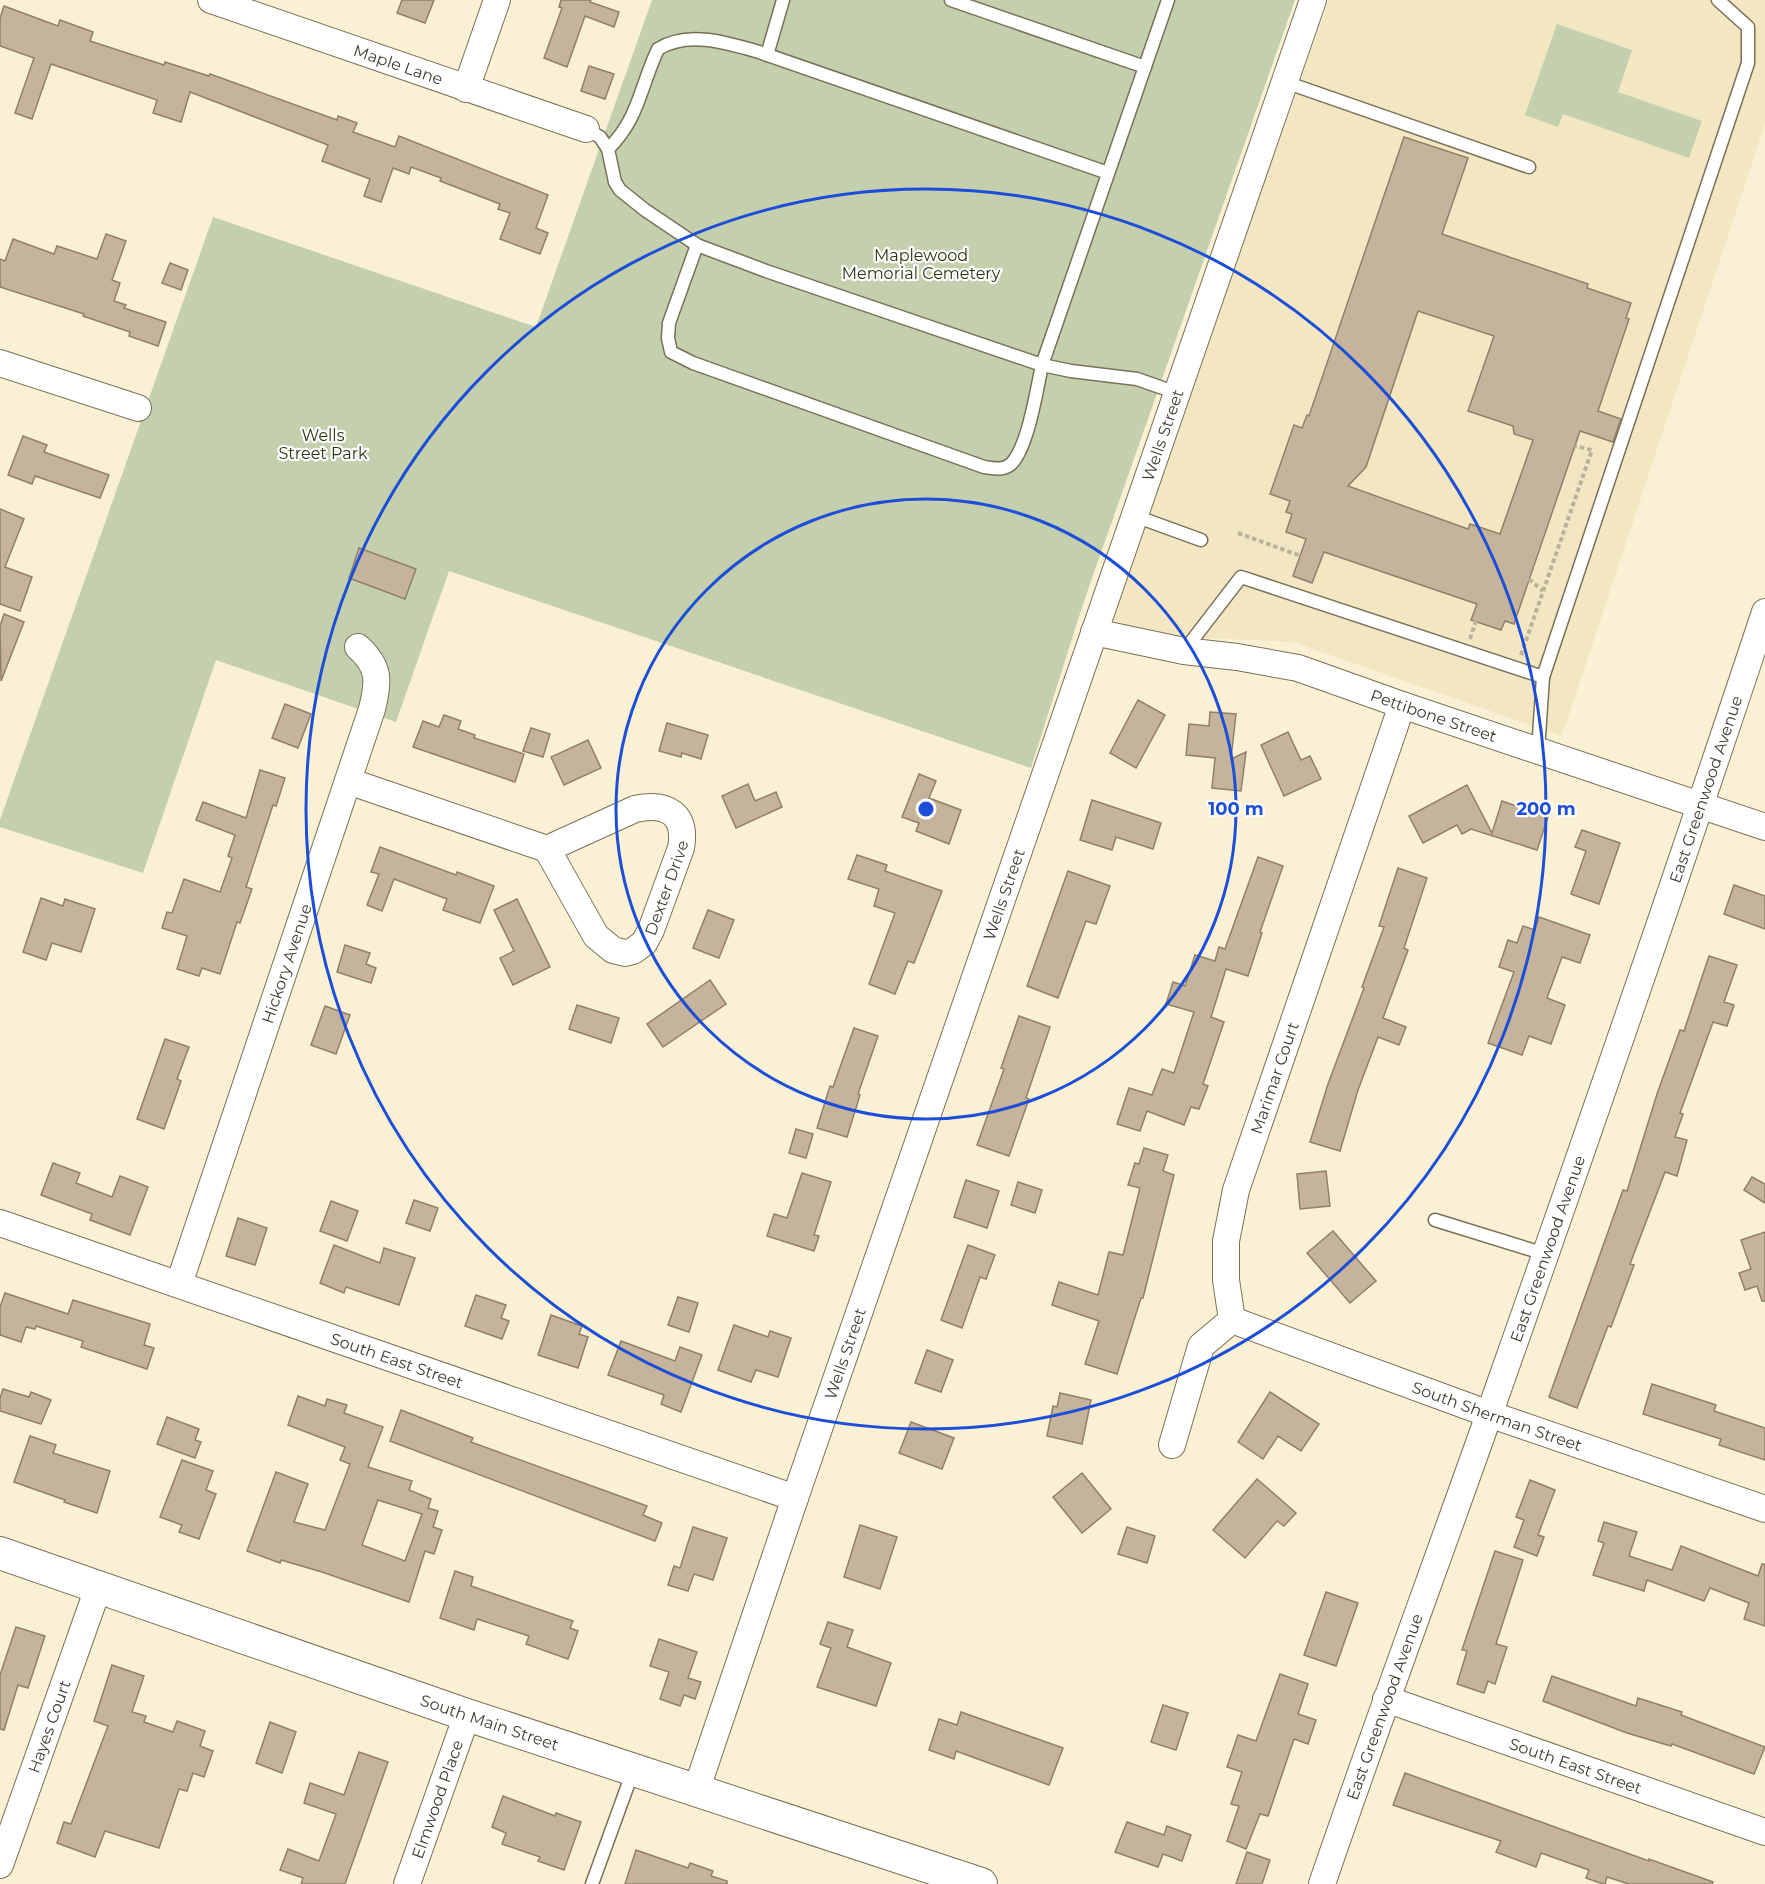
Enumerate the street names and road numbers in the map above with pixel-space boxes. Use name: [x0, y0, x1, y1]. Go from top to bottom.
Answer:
street label: Maple Lane: [351, 40, 445, 89]
street label: Wells Street: [1138, 386, 1187, 483]
street label: Pettibone Street: [1368, 685, 1500, 746]
street label: East Greenwood Avenue: [1665, 693, 1746, 885]
street label: Dexter Drive: [640, 839, 692, 938]
street label: Wells Street: [979, 846, 1029, 943]
street label: Hickory Avenue: [258, 901, 315, 1026]
street label: Marimar Court: [1246, 1019, 1303, 1136]
street label: East Greenwood Avenue: [1506, 1153, 1589, 1345]
street label: Wells Street: [820, 1305, 870, 1402]
street label: South East Street: [328, 1329, 466, 1392]
street label: South Sherman Street: [1410, 1377, 1585, 1455]
street label: East Greenwood Avenue: [1342, 1611, 1426, 1802]
street label: Hayes Court: [24, 1677, 74, 1775]
street label: South Main Street: [418, 1690, 562, 1754]
street label: South East Street: [1507, 1734, 1645, 1798]
street label: Elmwood Place: [407, 1737, 467, 1861]

